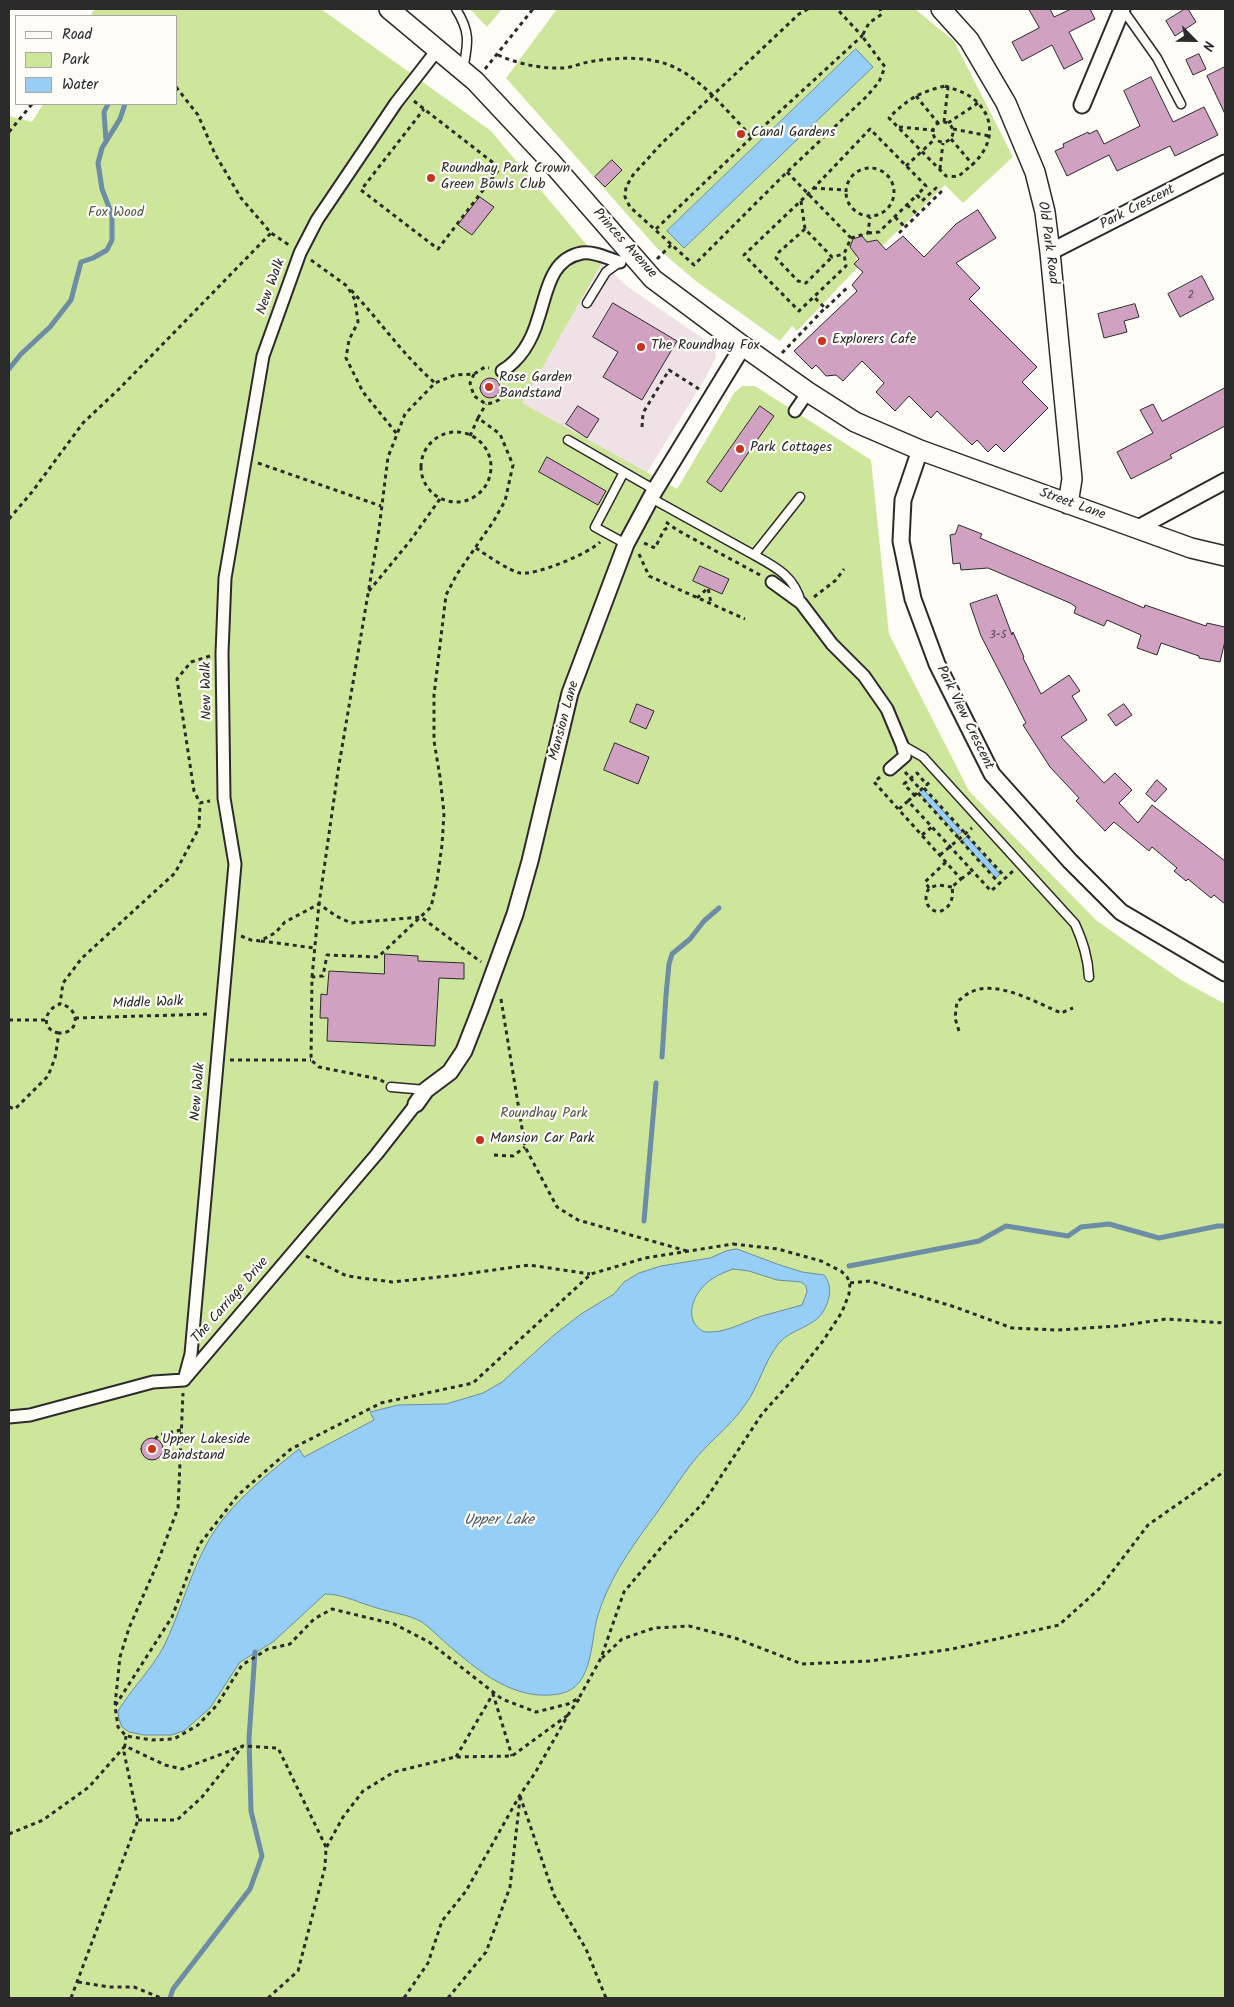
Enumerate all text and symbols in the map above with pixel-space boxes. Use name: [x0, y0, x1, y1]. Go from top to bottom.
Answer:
legend: [15, 15, 178, 105]
north arrow: [1169, 15, 1219, 65]
text: Road: [62, 23, 92, 47]
text: N: [1196, 37, 1220, 54]
text: Park: [62, 48, 89, 72]
text: Water: [62, 73, 98, 97]
place label: Canal Gardens: [751, 126, 835, 142]
marker: Canal Gardens: [735, 128, 747, 140]
place label: Roundhay Park Crown Green Bowls Club: [441, 162, 570, 194]
marker: Roundhay Park Crown Green Bowls Club: [425, 172, 437, 184]
street label: Park Crescent: [1098, 182, 1178, 234]
street label: Old Park Road: [1033, 200, 1061, 286]
park label: Fox Wood: [88, 206, 144, 222]
street label: Princes Avenue: [588, 206, 660, 282]
street label: New Walk: [254, 257, 290, 317]
house number: 2: [1188, 289, 1194, 303]
place label: Explorers Cafe: [832, 333, 916, 349]
marker: Explorers Cafe: [816, 335, 828, 347]
place label: The Roundhay Fox: [651, 339, 759, 355]
marker: The Roundhay Fox: [635, 341, 647, 353]
place label: Rose Garden Bandstand: [499, 371, 572, 404]
marker: Rose Garden Bandstand: [483, 381, 495, 393]
place label: Park Cottages: [750, 441, 832, 457]
marker: Park Cottages: [734, 443, 746, 455]
street label: Street Lane: [1037, 485, 1107, 525]
house number: 3-5: [989, 629, 1007, 643]
street label: New Walk: [199, 662, 217, 720]
street label: Park View Crescent: [932, 663, 996, 773]
street label: Mansion Lane: [546, 679, 584, 763]
street label: Middle Walk: [112, 994, 184, 1014]
street label: New Walk: [188, 1062, 210, 1122]
park label: Roundhay Park: [500, 1107, 588, 1123]
place label: Mansion Car Park: [490, 1132, 594, 1148]
marker: Mansion Car Park: [474, 1134, 486, 1146]
street label: The Carriage Drive: [189, 1254, 273, 1348]
place label: Upper Lakeside Bandstand: [162, 1433, 250, 1465]
marker: Upper Lakeside Bandstand: [146, 1443, 158, 1455]
water label: Upper Lake: [464, 1512, 534, 1530]

